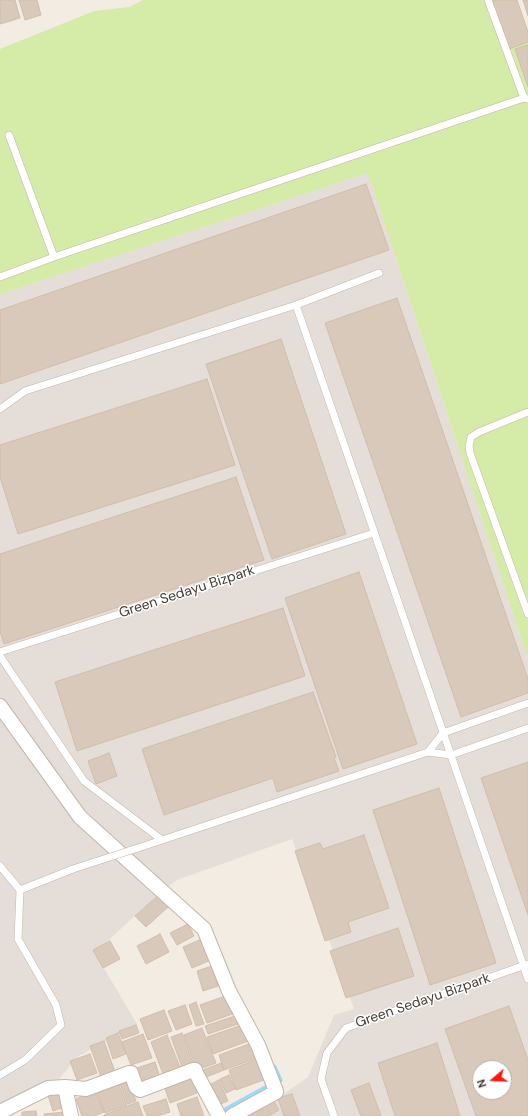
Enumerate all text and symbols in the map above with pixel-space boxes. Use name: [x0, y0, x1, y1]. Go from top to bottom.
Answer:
street label: Green Sedayu Bizpark: [117, 562, 257, 622]
street label: Green Sedayu Bizpark: [353, 970, 493, 1032]
north arrow: [472, 1060, 512, 1100]
text: N: [474, 1078, 490, 1090]

